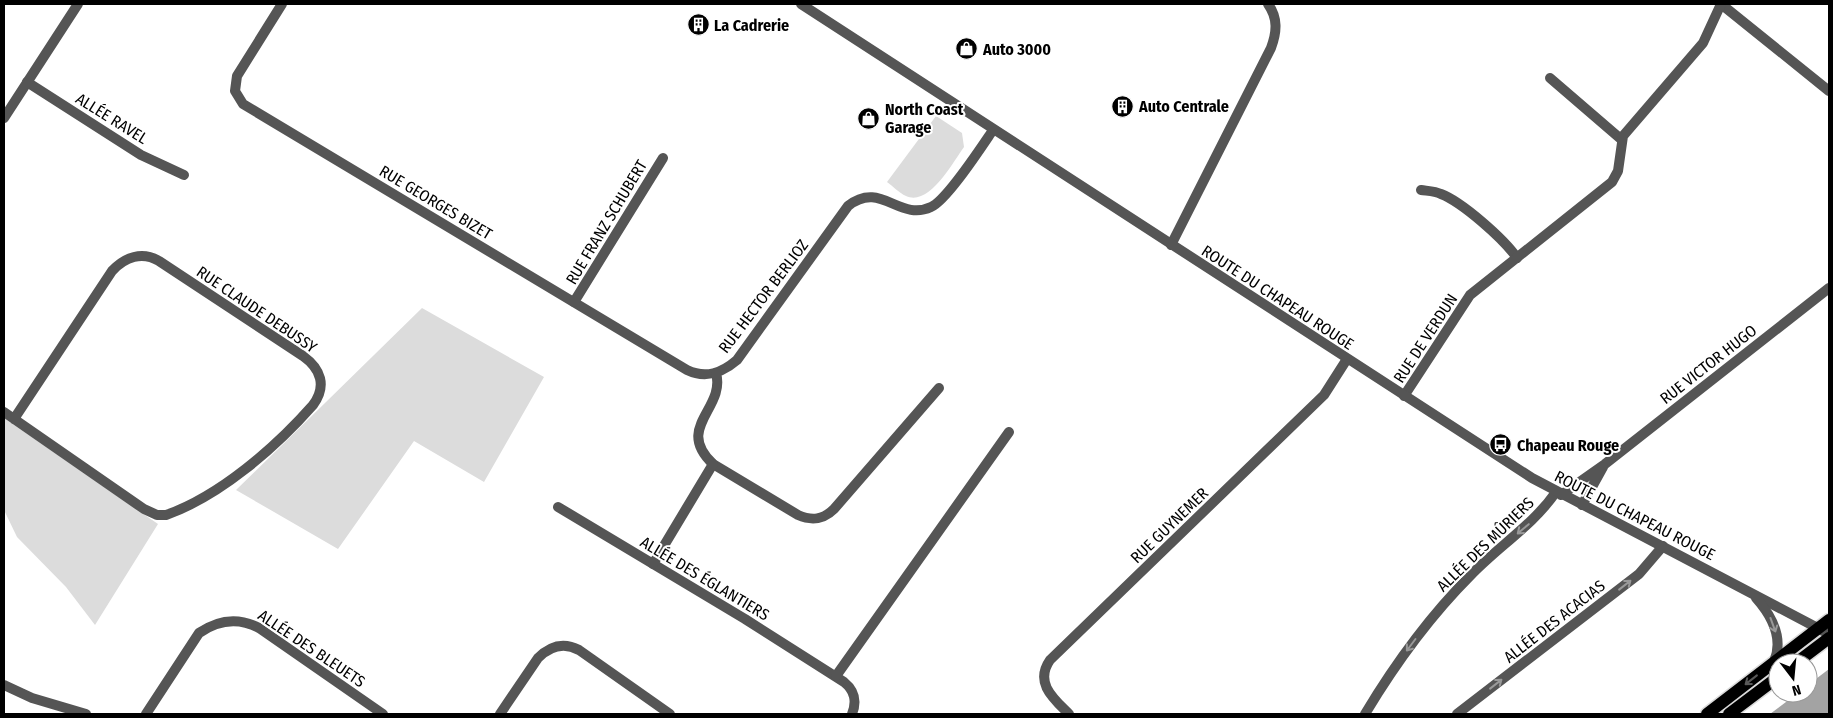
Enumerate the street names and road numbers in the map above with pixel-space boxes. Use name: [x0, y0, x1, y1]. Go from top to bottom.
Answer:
street label: ALLÉE RAVEL: [72, 89, 151, 148]
street label: RUE FRANZ SCHUBERT: [562, 156, 651, 288]
street label: RUE GEORGES BIZET: [376, 161, 496, 244]
street label: RUE HECTOR BERLIOZ: [715, 236, 812, 357]
street label: ROUTE DU CHAPEAU ROUGE: [1198, 241, 1357, 354]
street label: RUE CLAUDE DEBUSSY: [193, 262, 320, 357]
street label: RUE DE VERDUN: [1390, 290, 1461, 386]
street label: RUE VICTOR HUGO: [1656, 321, 1760, 408]
street label: ROUTE DU CHAPEAU ROUGE: [1551, 467, 1718, 564]
street label: RUE GUYNEMER: [1127, 483, 1212, 567]
street label: ALLÉE DES MÛRIERS: [1432, 493, 1538, 595]
street label: ALLÉE DES ÉGLANTIERS: [637, 532, 773, 624]
street label: ALLÉE DES ACACIAS: [1500, 576, 1609, 667]
street label: ALLÉE DES BLEUETS: [255, 606, 369, 691]

